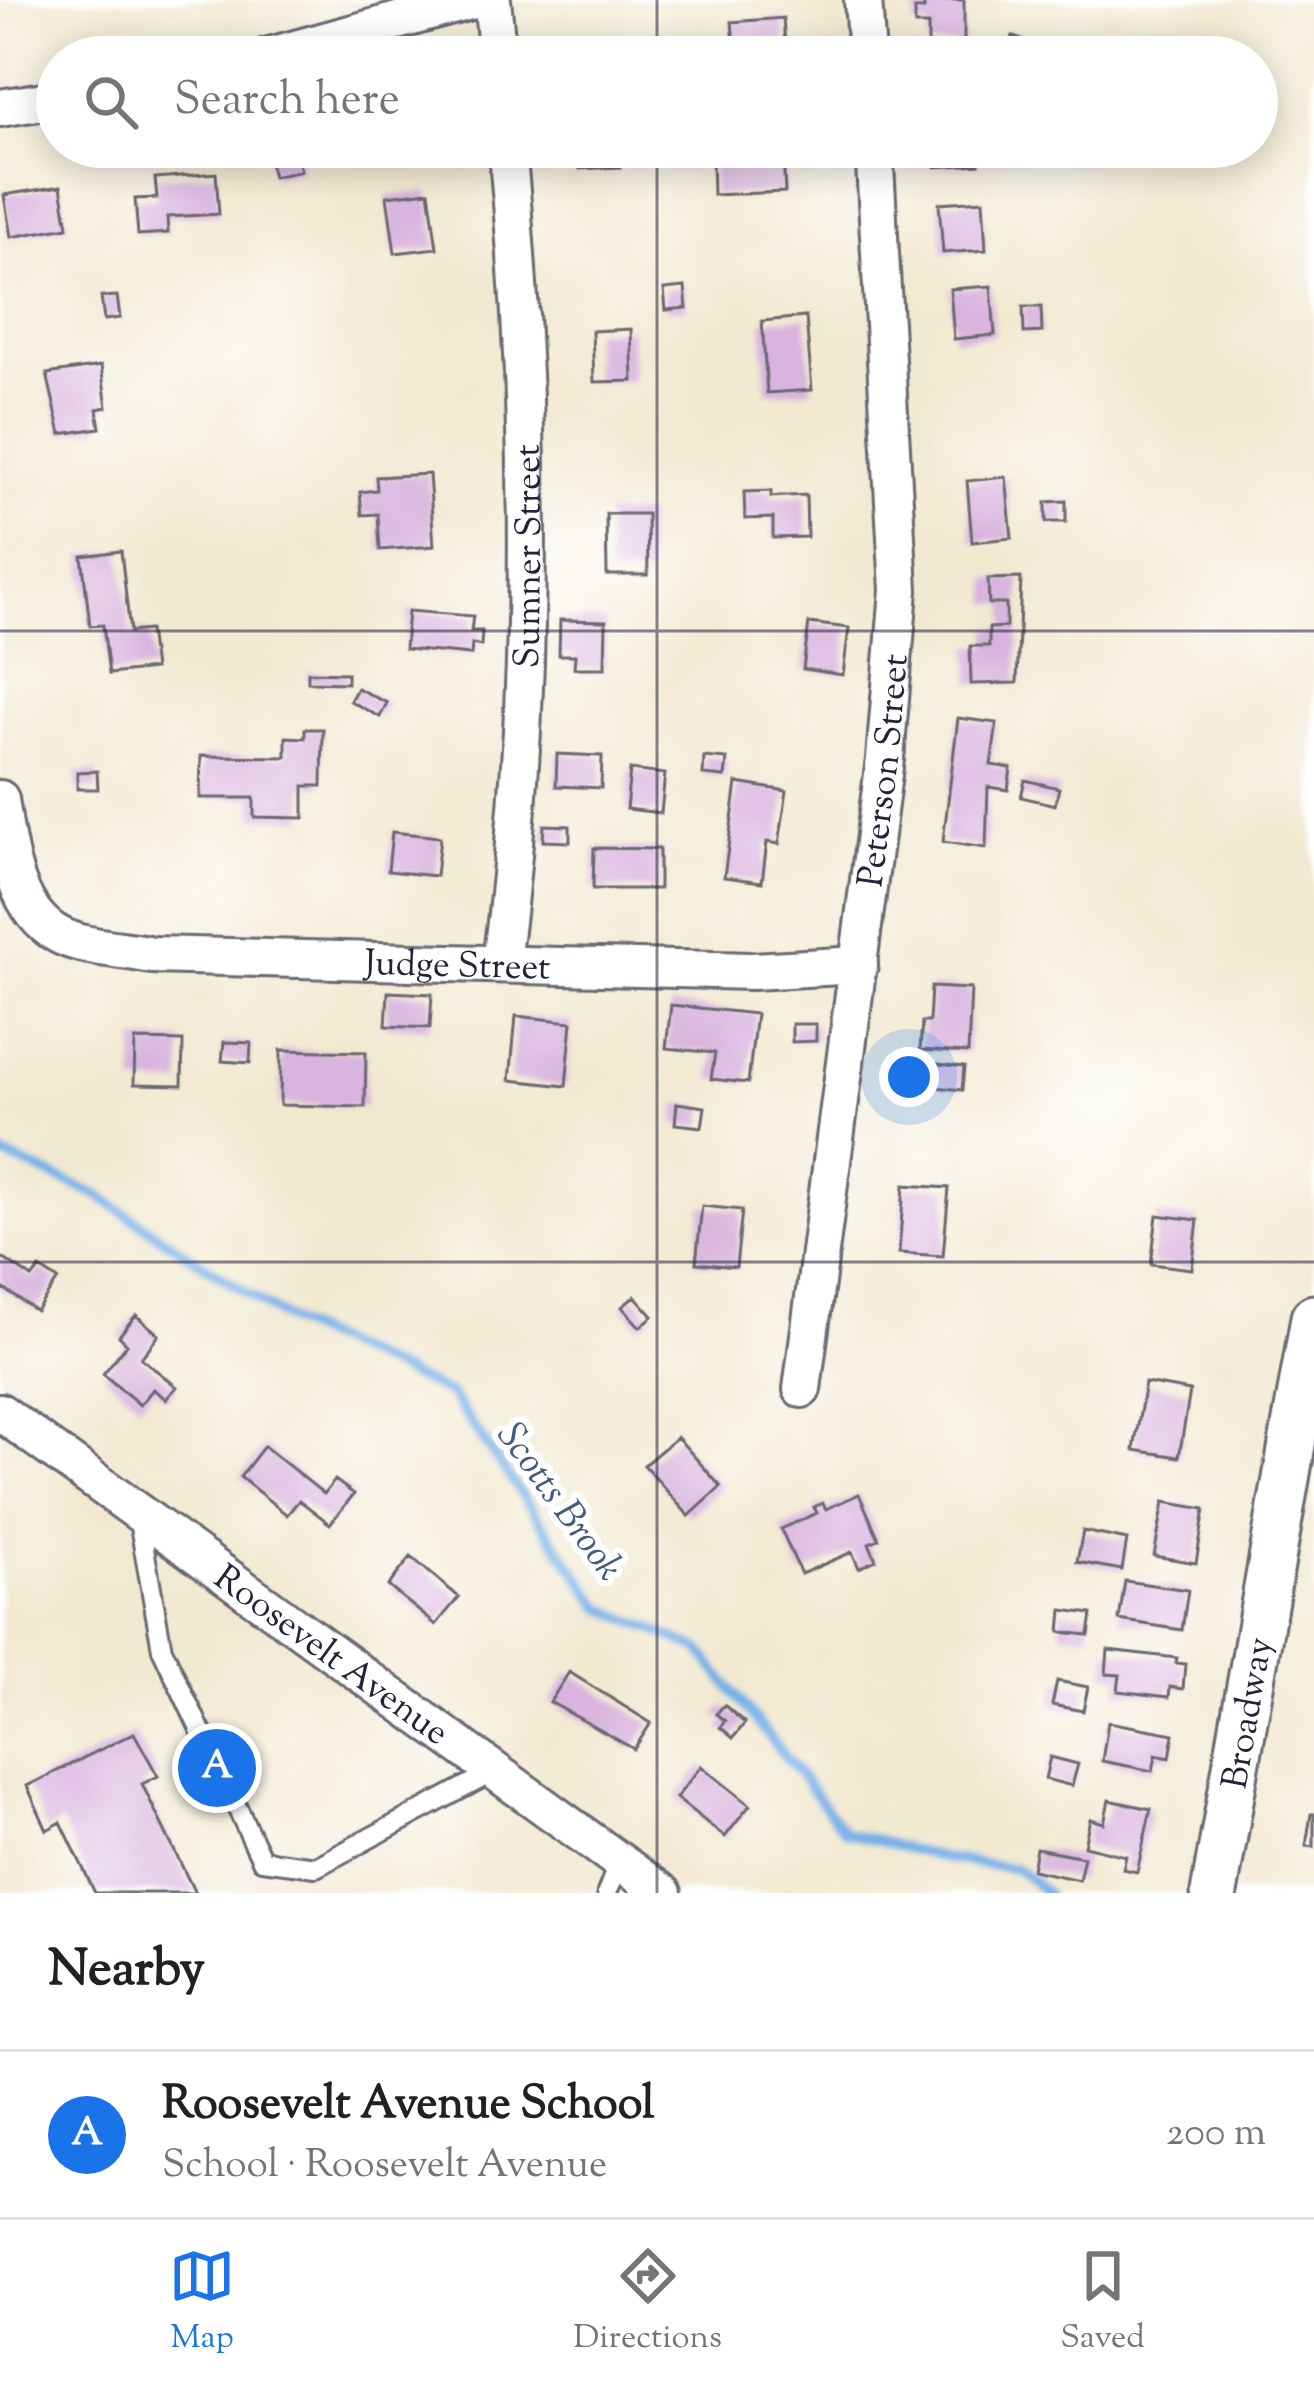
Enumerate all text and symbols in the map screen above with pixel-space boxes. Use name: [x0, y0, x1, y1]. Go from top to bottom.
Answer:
search box: [36, 36, 1278, 168]
icon: search: [78, 69, 144, 135]
text: Search here: [174, 70, 400, 135]
street label: Sumner Street: [503, 443, 557, 669]
street label: Peterson Street: [846, 652, 924, 890]
street label: Judge Street: [362, 939, 551, 996]
your location: [879, 1047, 939, 1107]
water label: Scotts Brook: [481, 1412, 635, 1594]
street label: Roosevelt Avenue: [202, 1554, 459, 1760]
street label: Broadway: [1211, 1634, 1288, 1793]
pin: A: [178, 1723, 256, 1813]
text: Nearby: [48, 1935, 205, 2008]
text: Roosevelt Avenue School: [162, 2074, 655, 2139]
text: A: [71, 2107, 103, 2163]
text: 200 m: [1166, 2107, 1266, 2163]
text: School · Roosevelt Avenue: [162, 2139, 607, 2195]
tab: Map: [169, 2243, 235, 2363]
tab: Directions: [573, 2243, 722, 2363]
tab: Saved: [1060, 2243, 1145, 2363]

